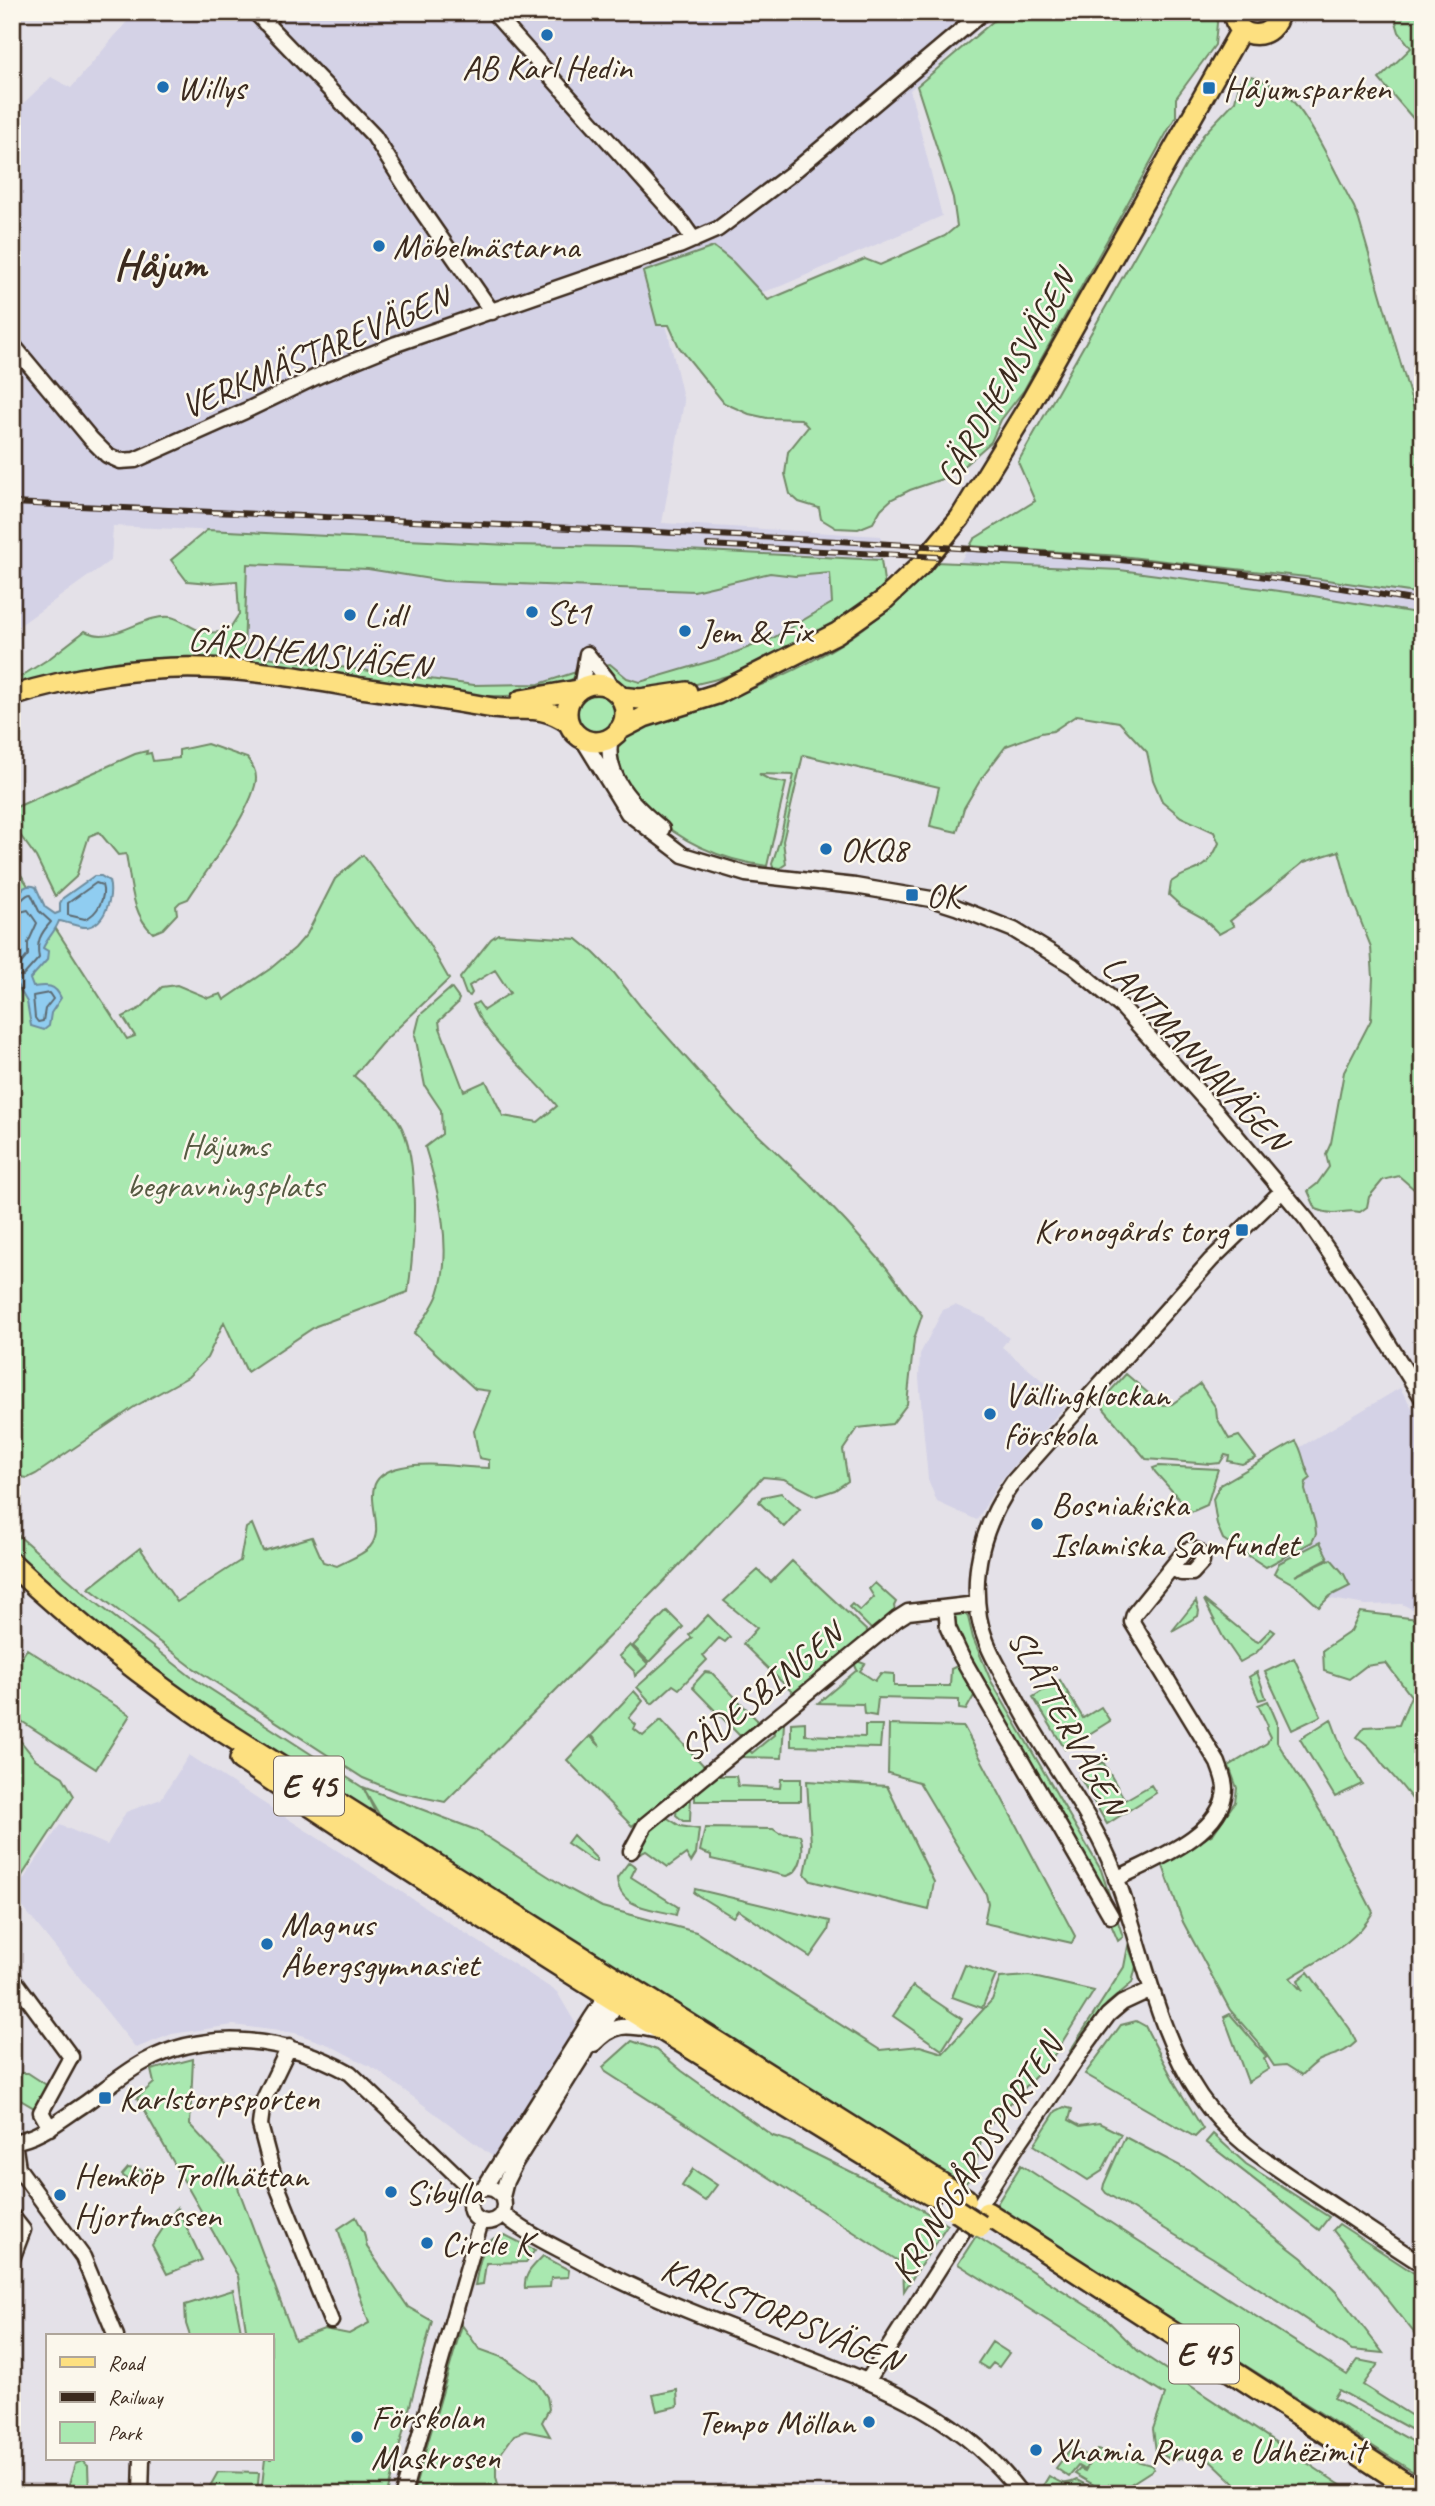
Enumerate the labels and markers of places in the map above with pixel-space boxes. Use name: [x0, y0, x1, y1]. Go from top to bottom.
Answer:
marker: AB Karl Hedin: [539, 27, 555, 43]
place label: AB Karl Hedin: [462, 45, 633, 90]
place label: Willys: [177, 65, 249, 110]
place label: Håjumsparken: [1223, 66, 1392, 111]
marker: Willys: [155, 79, 171, 95]
marker: Håjumsparken: [1201, 80, 1217, 96]
place label: Möbelmästarna: [393, 224, 581, 269]
marker: Möbelmästarna: [371, 238, 387, 254]
place label: St1: [546, 590, 593, 635]
place label: Lidl: [364, 593, 412, 638]
marker: St1: [524, 604, 540, 620]
marker: Lidl: [342, 607, 358, 623]
place label: Jem & Fix: [697, 609, 815, 654]
marker: Jem & Fix: [677, 623, 693, 639]
place label: OKQ8: [840, 827, 911, 872]
marker: OKQ8: [818, 841, 834, 857]
place label: OK: [926, 873, 967, 918]
marker: OK: [904, 887, 920, 903]
place label: Kronogårds torg: [1034, 1208, 1231, 1253]
marker: Kronogårds torg: [1234, 1222, 1250, 1238]
place label: Vällingklockan förskola: [1004, 1372, 1172, 1457]
marker: Vällingklockan förskola: [982, 1406, 998, 1422]
place label: Bosniakiska Islamiska Samfundet: [1051, 1482, 1302, 1567]
marker: Bosniakiska Islamiska Samfundet: [1029, 1516, 1045, 1532]
place label: Magnus Åbergsgymnasiet: [281, 1902, 482, 1987]
marker: Magnus Åbergsgymnasiet: [259, 1936, 275, 1952]
place label: Karlstorpsporten: [119, 2076, 320, 2121]
marker: Karlstorpsporten: [97, 2090, 113, 2106]
place label: Hemköp Trollhättan Hjortmossen: [74, 2153, 310, 2238]
place label: Sibylla: [405, 2170, 484, 2215]
marker: Sibylla: [383, 2184, 399, 2200]
marker: Hemköp Trollhättan Hjortmossen: [52, 2187, 68, 2203]
place label: Circle K: [441, 2221, 539, 2266]
marker: Circle K: [419, 2235, 435, 2251]
place label: Förskolan Maskrosen: [371, 2395, 500, 2480]
place label: Tempo Möllan: [697, 2400, 857, 2445]
marker: Tempo Möllan: [861, 2414, 877, 2430]
place label: Xhamia Rruga e Udhëzimit: [1050, 2428, 1369, 2473]
marker: Förskolan Maskrosen: [349, 2429, 365, 2445]
marker: Xhamia Rruga e Udhëzimit: [1028, 2442, 1044, 2458]

